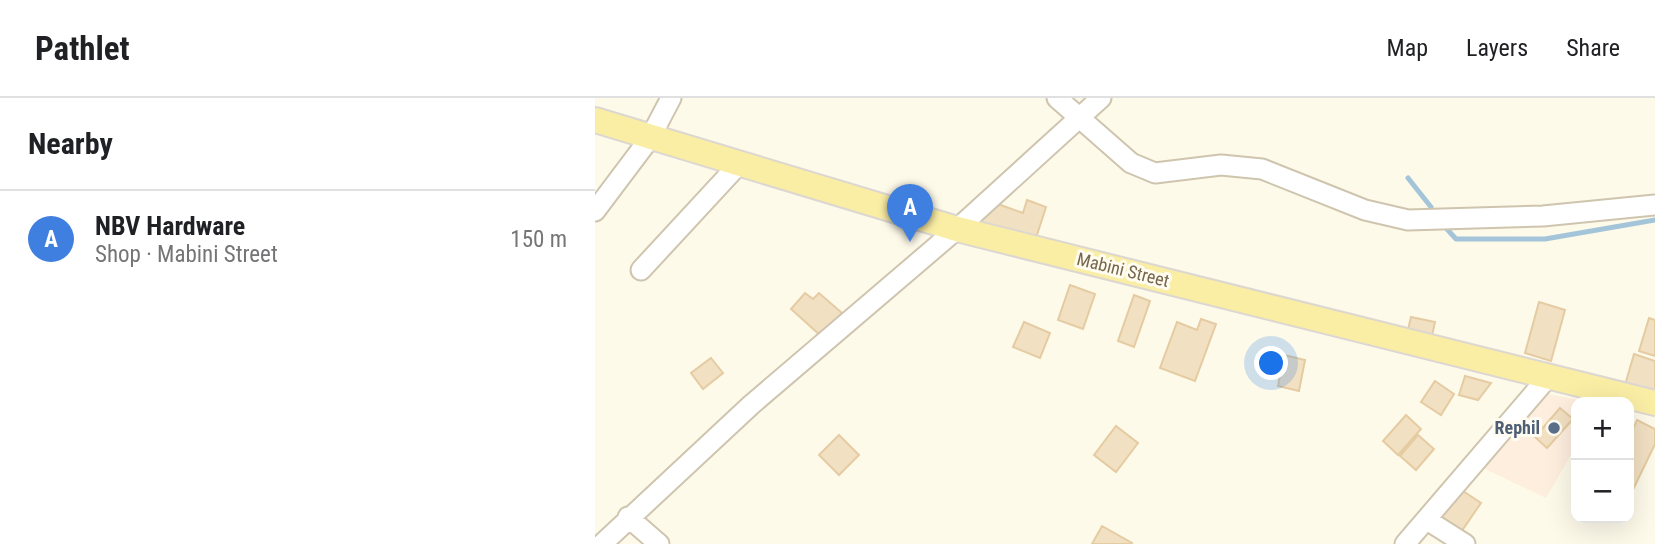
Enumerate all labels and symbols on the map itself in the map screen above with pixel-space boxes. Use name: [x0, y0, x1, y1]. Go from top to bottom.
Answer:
pin: A: [887, 184, 933, 242]
street label: Mabini Street: [1075, 248, 1171, 291]
your location: [1254, 346, 1288, 380]
place label: Rephil: [1495, 417, 1540, 438]
marker: Rephil: [1546, 420, 1562, 436]

